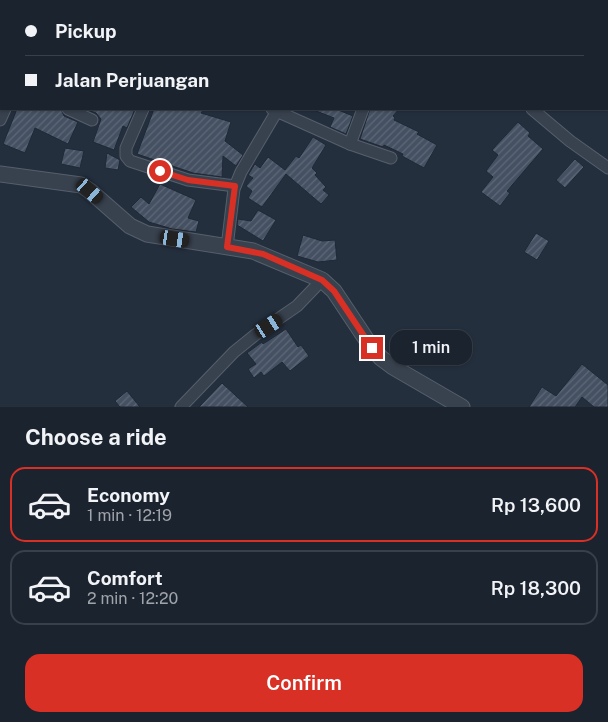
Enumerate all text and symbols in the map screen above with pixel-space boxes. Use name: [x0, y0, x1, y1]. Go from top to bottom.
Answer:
text: Pickup: [55, 20, 117, 42]
text: Jalan Perjuangan: [55, 69, 209, 91]
route start: [149, 160, 171, 182]
car: [73, 175, 106, 207]
car: [159, 229, 190, 249]
car: [252, 312, 285, 340]
callout: 1 min: [390, 330, 472, 366]
route end: [361, 337, 383, 359]
text: 1 min: [412, 338, 450, 357]
text: Choose a ride: [25, 424, 167, 450]
icon: car: [27, 482, 72, 527]
text: Economy: [87, 484, 170, 506]
text: Rp 13,600: [491, 494, 581, 516]
text: 1 min · 12:19: [87, 506, 172, 525]
icon: car: [27, 565, 72, 610]
text: Comfort: [87, 567, 163, 589]
text: Rp 18,300: [491, 577, 581, 599]
text: 2 min · 12:20: [87, 589, 178, 608]
button: Confirm: [25, 654, 583, 712]

